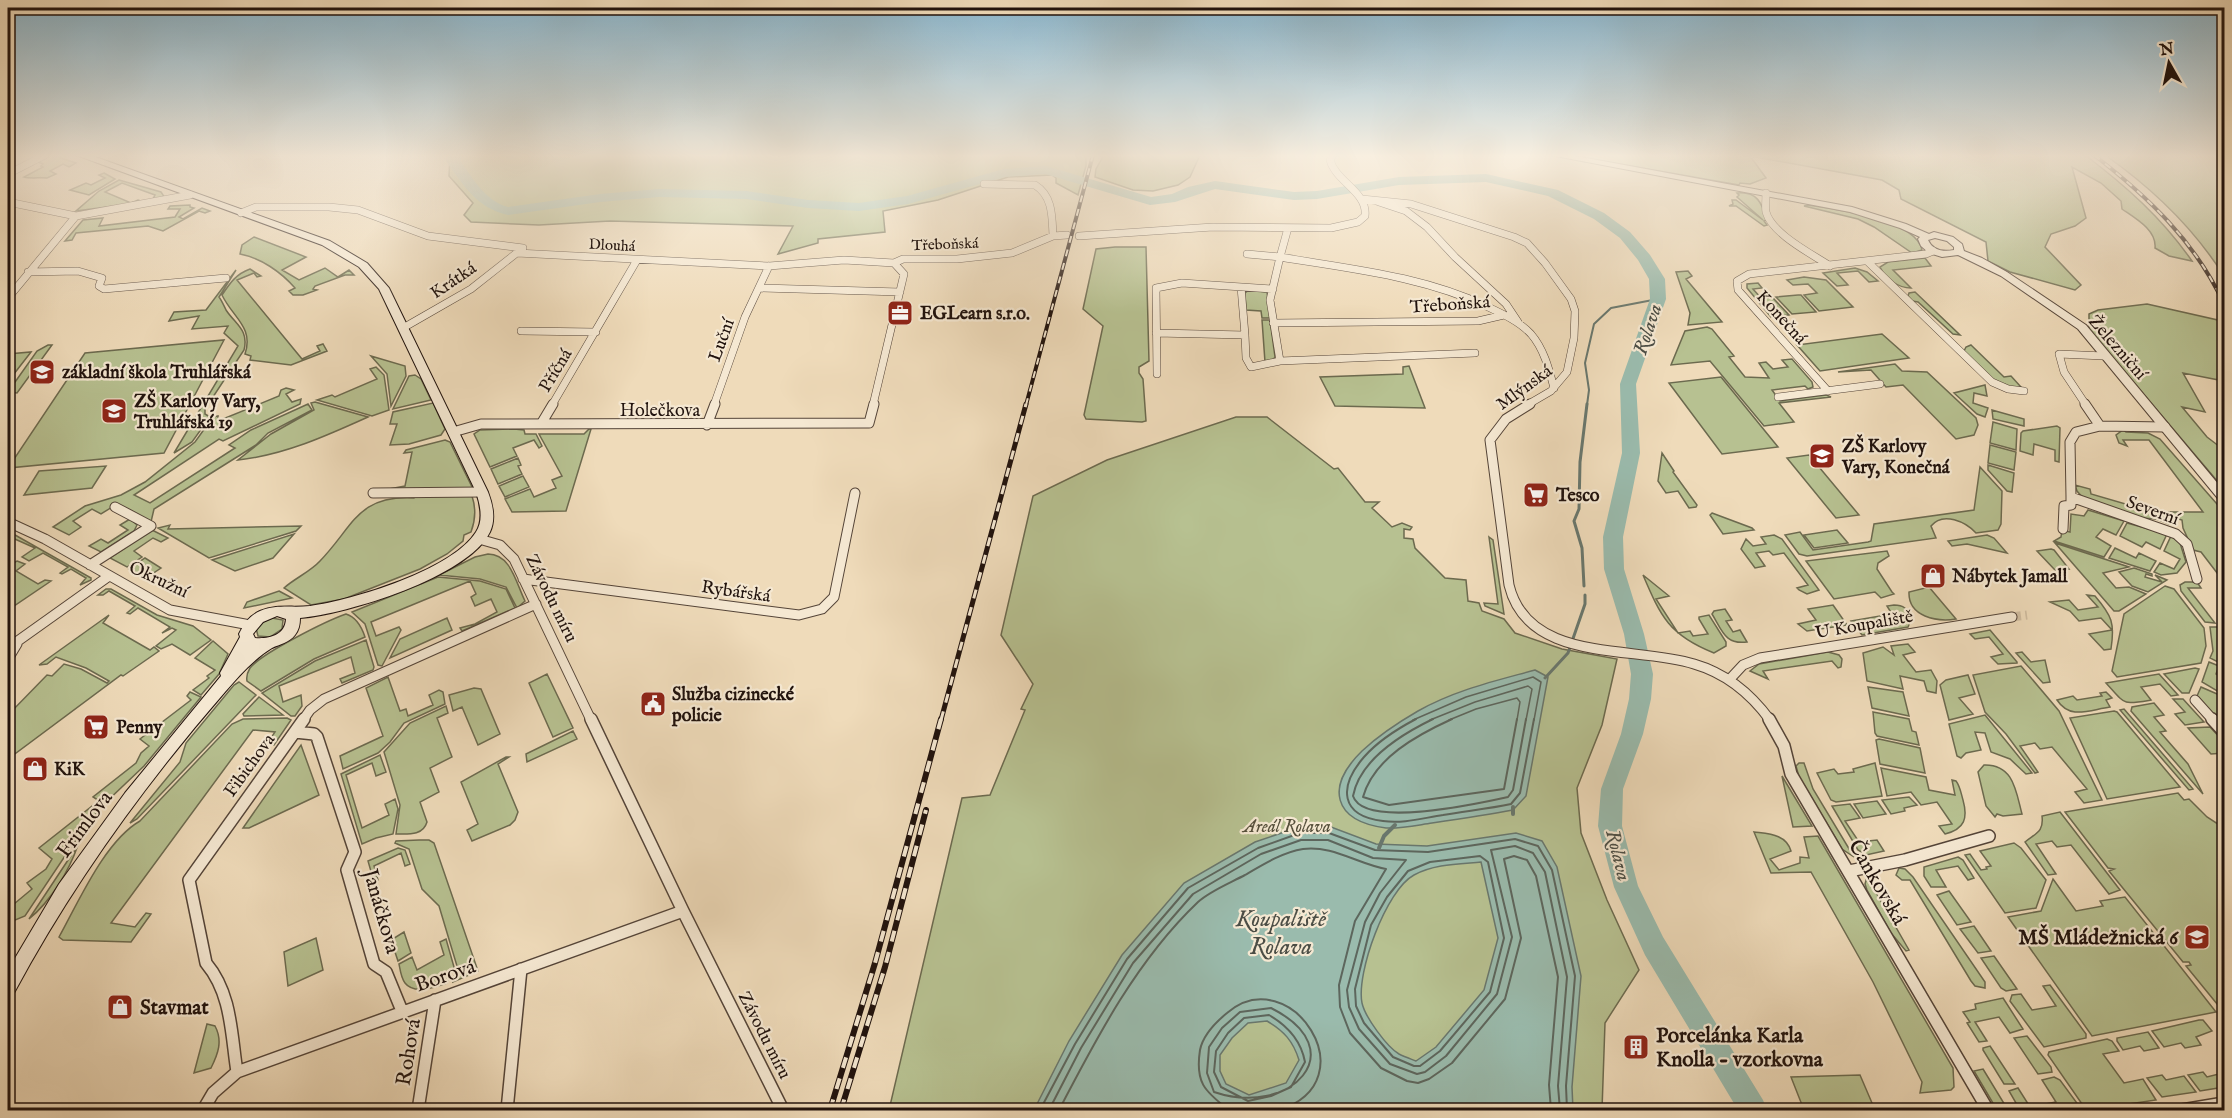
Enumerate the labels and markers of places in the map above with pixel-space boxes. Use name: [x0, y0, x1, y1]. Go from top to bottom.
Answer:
office icon: EGLearn s.r.o.: [885, 298, 915, 328]
place label: EGLearn s.r.o.: [920, 303, 1030, 326]
school or university icon: základní škola Truhlářská: [27, 357, 57, 387]
place label: základní škola Truhlářská: [62, 362, 252, 385]
place label: ZŠ Karlovy Vary, Truhlářská 19: [133, 389, 261, 435]
school or university icon: ZŠ Karlovy Vary, Truhlářská 19: [99, 396, 129, 426]
place label: ZŠ Karlovy Vary, Konečná: [1841, 434, 1951, 480]
school or university icon: ZŠ Karlovy Vary, Konečná: [1807, 441, 1837, 471]
supermarket icon: Tesco: [1521, 480, 1551, 510]
place label: Tesco: [1555, 485, 1600, 508]
shop icon: Nábytek Jamall: [1918, 561, 1948, 591]
place label: Nábytek Jamall: [1951, 566, 2068, 589]
place label: Služba cizinecké policie: [671, 684, 795, 728]
public building icon: Služba cizinecké policie: [638, 689, 668, 719]
supermarket icon: Penny: [81, 712, 111, 742]
place label: Penny: [116, 717, 163, 740]
shop icon: KiK: [20, 754, 50, 784]
place label: KiK: [54, 759, 86, 782]
school or university icon: MŠ Mládežnická 6: [2182, 922, 2212, 952]
place label: MŠ Mládežnická 6: [2018, 924, 2179, 952]
shop icon: Stavmat: [105, 992, 135, 1022]
place label: Stavmat: [140, 995, 209, 1022]
place label: Porcelánka Karla Knolla - vzorkovna: [1656, 1023, 1824, 1074]
building icon: Porcelánka Karla Knolla - vzorkovna: [1621, 1032, 1651, 1062]

